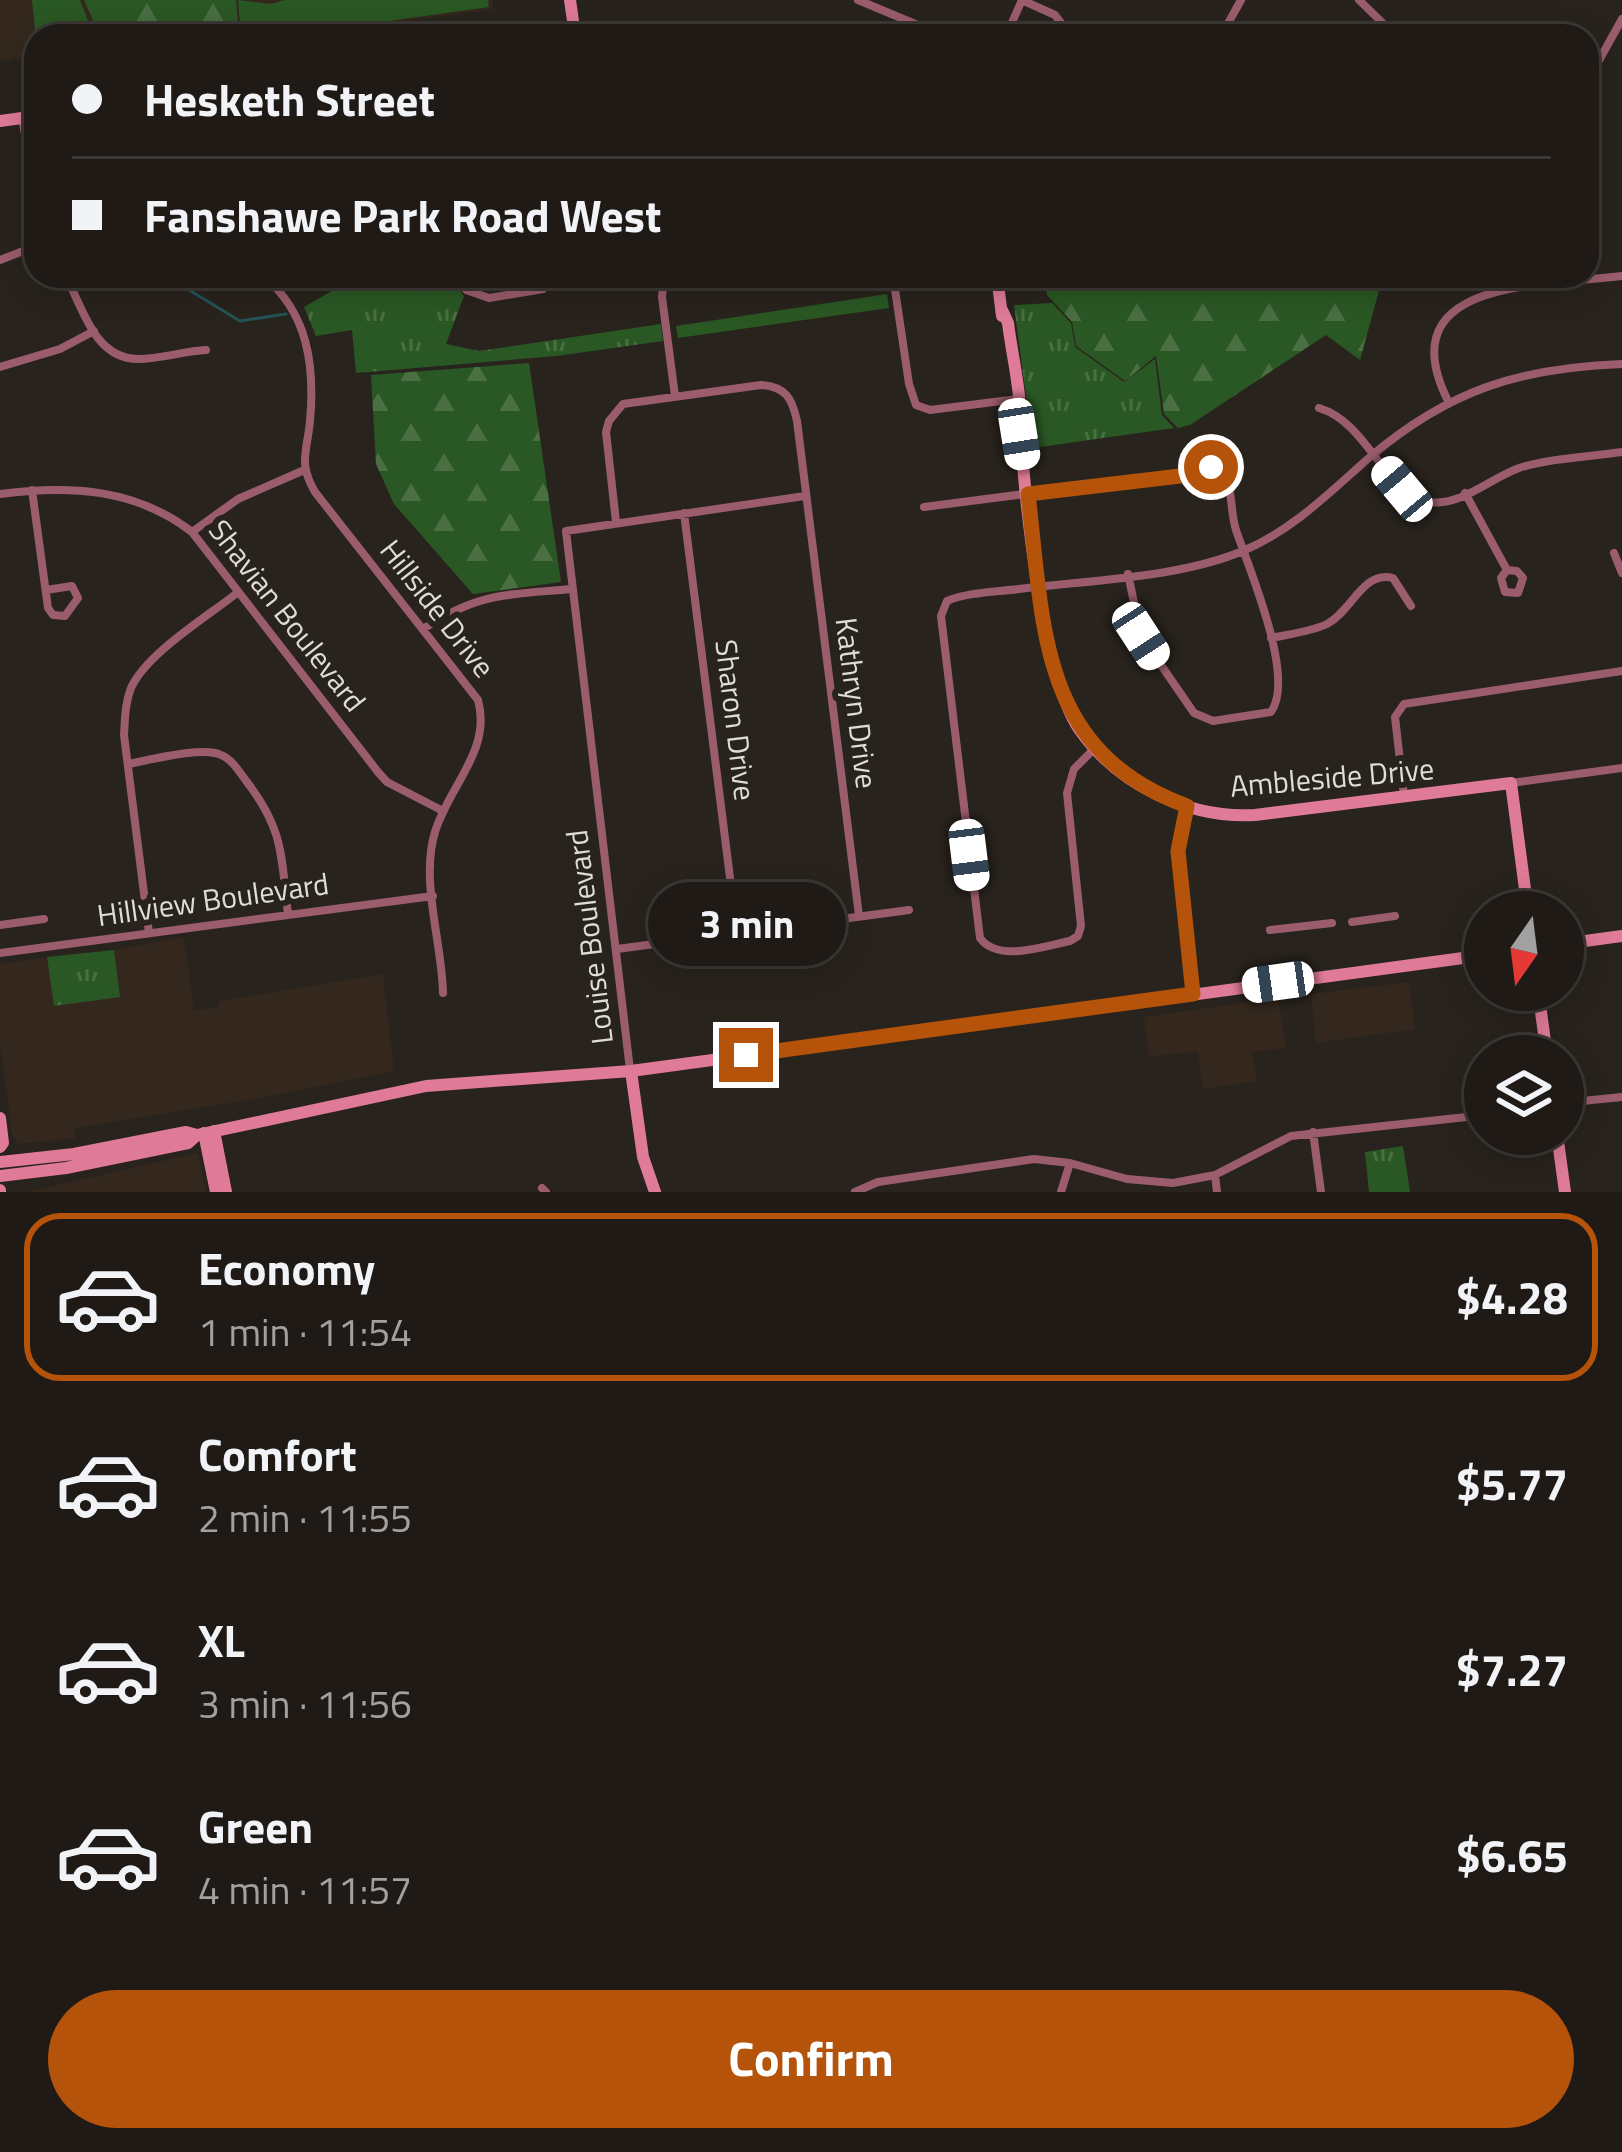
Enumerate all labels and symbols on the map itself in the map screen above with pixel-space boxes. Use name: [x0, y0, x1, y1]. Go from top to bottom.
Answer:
car: [996, 396, 1042, 472]
route start: [1184, 440, 1238, 494]
car: [1365, 450, 1439, 528]
street label: Shavian Boulevard: [198, 509, 378, 721]
street label: Hillside Drive: [369, 529, 507, 687]
car: [1106, 596, 1176, 676]
street label: Kathryn Drive: [824, 615, 890, 791]
street label: Sharon Drive: [703, 637, 769, 803]
street label: Ambleside Drive: [1228, 745, 1436, 809]
car: [947, 817, 991, 893]
street label: Louise Boulevard: [553, 827, 625, 1047]
street label: Hillview Boulevard: [94, 860, 332, 938]
callout: 3 min: [647, 881, 845, 965]
north arrow: [1464, 891, 1584, 1011]
car: [1240, 959, 1316, 1005]
route end: [719, 1028, 773, 1082]

